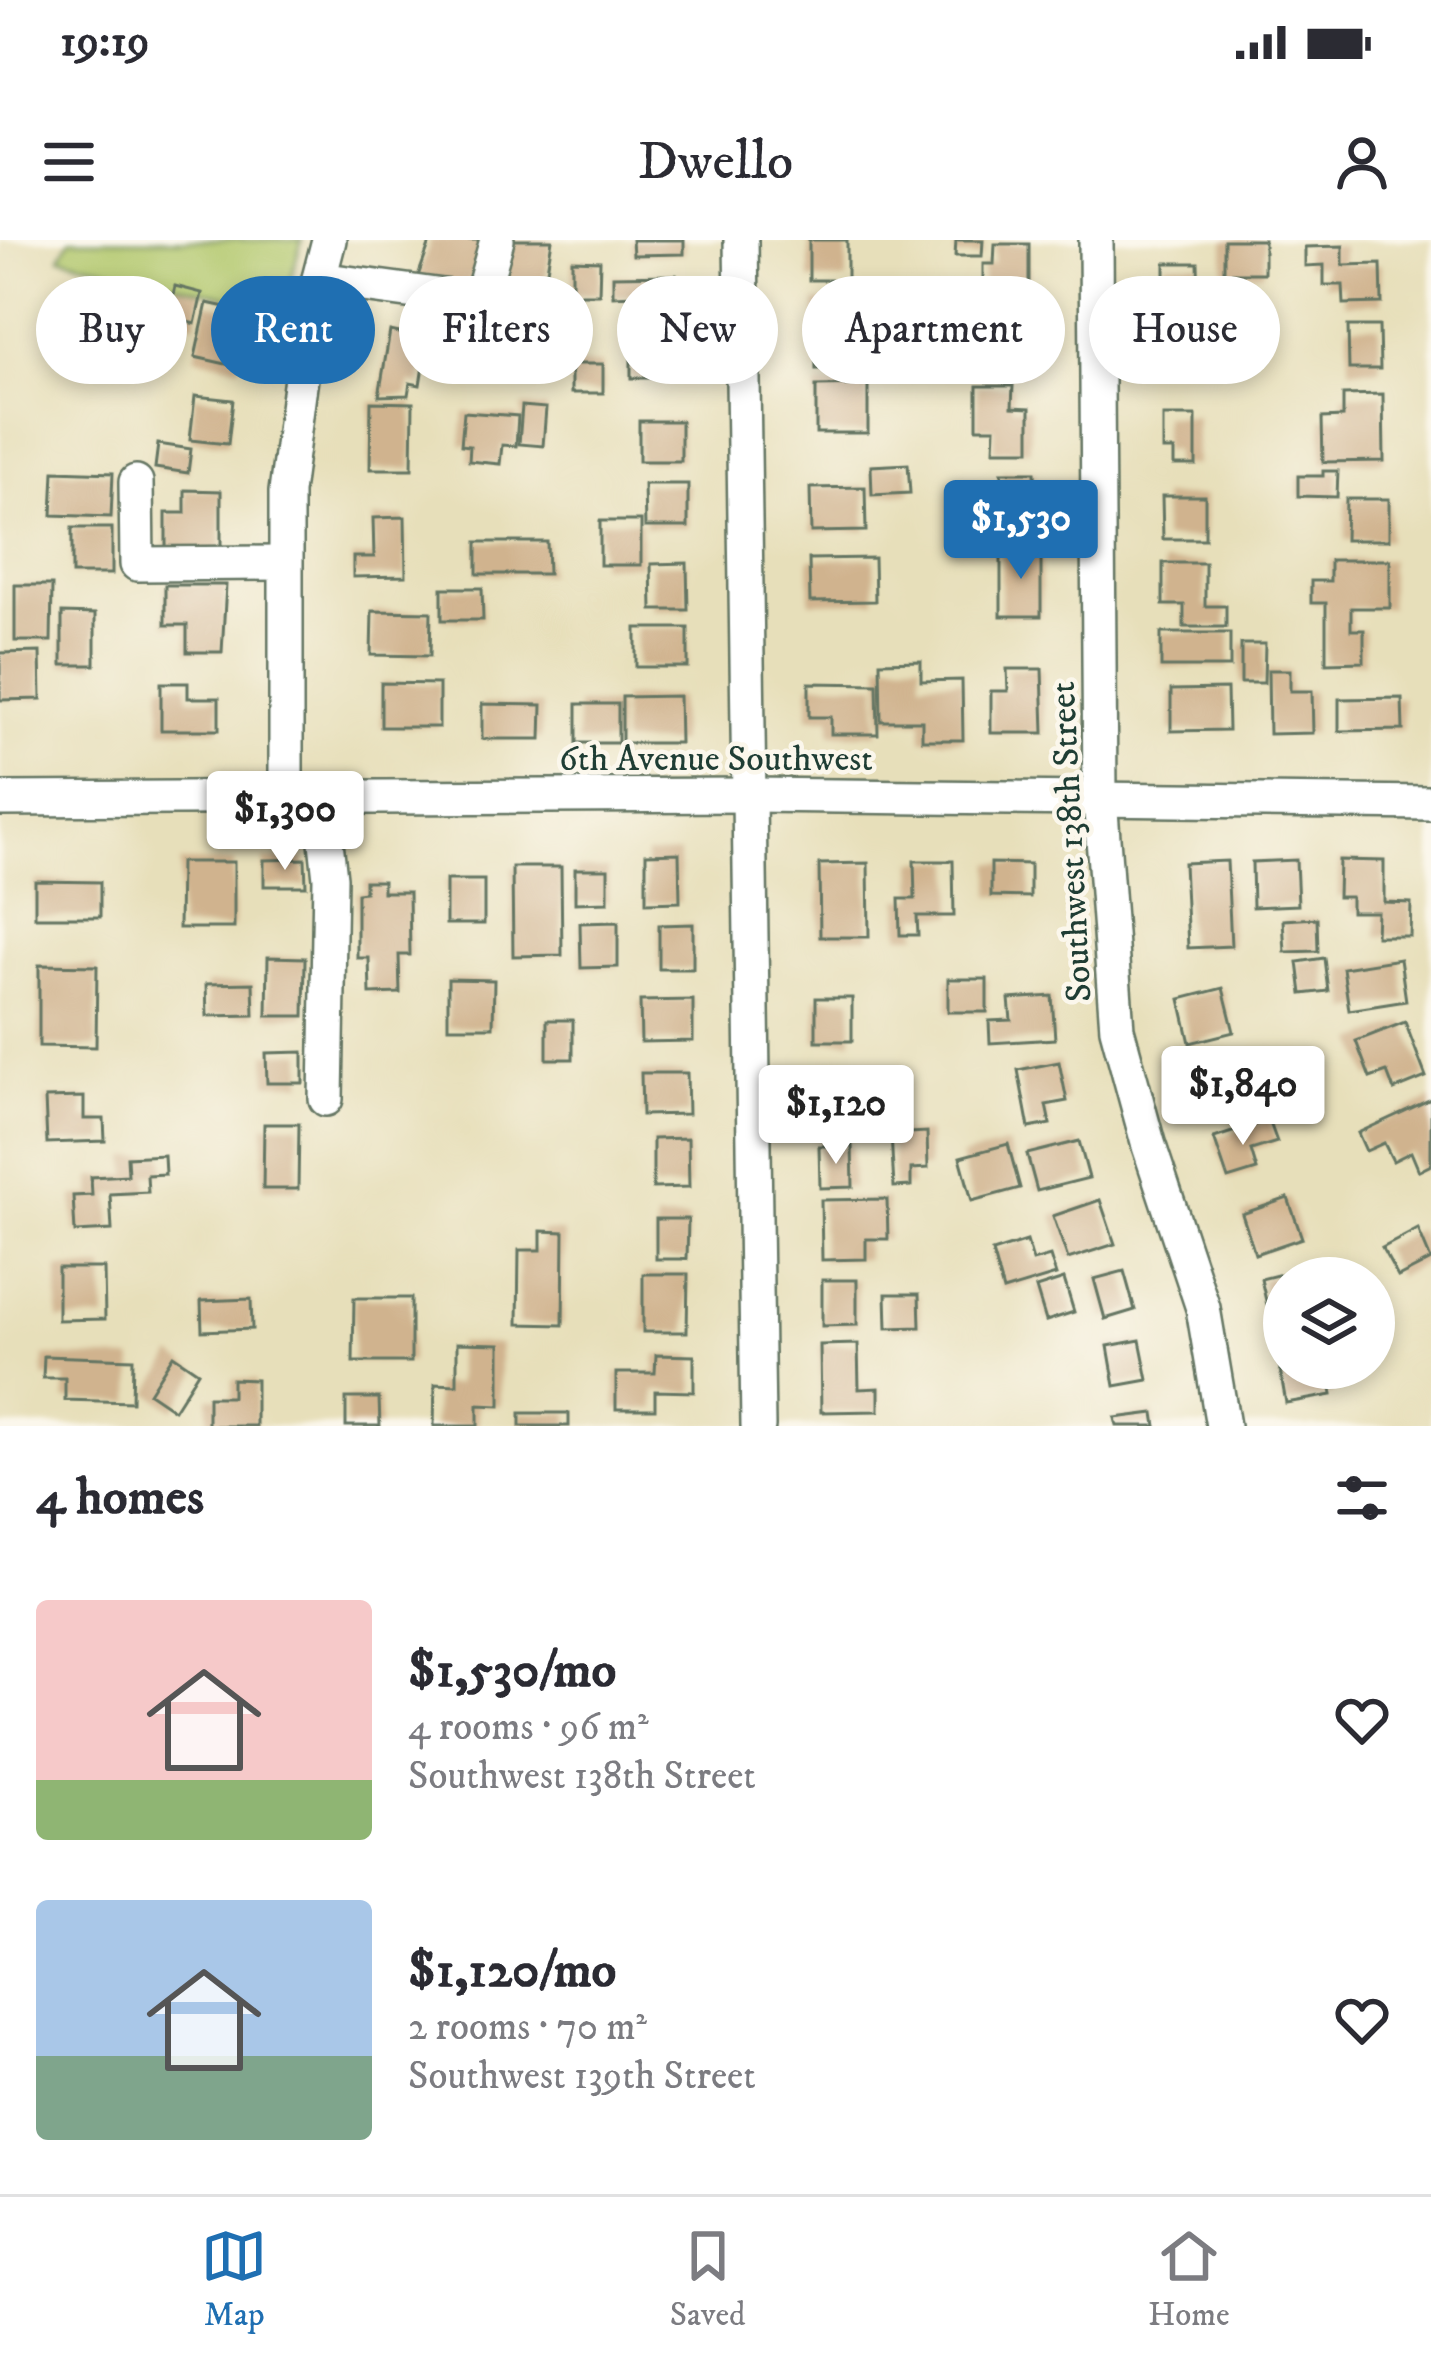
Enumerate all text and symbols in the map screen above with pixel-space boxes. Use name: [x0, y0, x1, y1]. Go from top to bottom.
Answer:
text: 19:19: [60, 14, 149, 70]
icon: menu: [36, 129, 102, 195]
text: Dwello: [638, 129, 793, 196]
icon: person: [1329, 129, 1395, 195]
chip: Buy: [36, 276, 187, 384]
chip: Rent: [211, 276, 375, 384]
chip: Filters: [399, 276, 593, 384]
chip: New: [617, 276, 778, 384]
chip: Apartment: [802, 276, 1065, 384]
chip: House: [1089, 276, 1280, 384]
pin: $1,530: [923, 480, 1119, 582]
text: $1,530: [971, 494, 1071, 543]
street label: Southwest 138th Street: [1041, 680, 1102, 1003]
street label: 6th Avenue Southwest: [559, 737, 873, 782]
pin: $1,300: [187, 771, 383, 873]
text: $1,300: [234, 785, 336, 834]
pin: $1,840: [1145, 1046, 1341, 1148]
text: $1,840: [1188, 1060, 1298, 1109]
pin: $1,120: [738, 1065, 934, 1167]
text: $1,120: [786, 1079, 886, 1128]
map controls: [1263, 1257, 1395, 1389]
button: layers: [1263, 1257, 1395, 1389]
icon: filters: [1329, 1465, 1395, 1531]
text: 4 homes: [36, 1466, 204, 1530]
text: $1,530/mo: [408, 1639, 616, 1703]
icon: home: [132, 1648, 276, 1792]
icon: heart: [1329, 1687, 1395, 1753]
text: 4 rooms · 96 m²: [408, 1703, 649, 1752]
text: Southwest 138th Street: [408, 1752, 756, 1801]
text: $1,120/mo: [408, 1939, 616, 2003]
icon: home: [132, 1948, 276, 2092]
icon: heart: [1329, 1987, 1395, 2053]
text: 2 rooms · 70 m²: [408, 2003, 647, 2052]
text: Southwest 139th Street: [408, 2052, 756, 2101]
tab: Map: [201, 2223, 267, 2336]
tab: Saved: [670, 2223, 746, 2336]
tab: Home: [1148, 2223, 1230, 2336]

